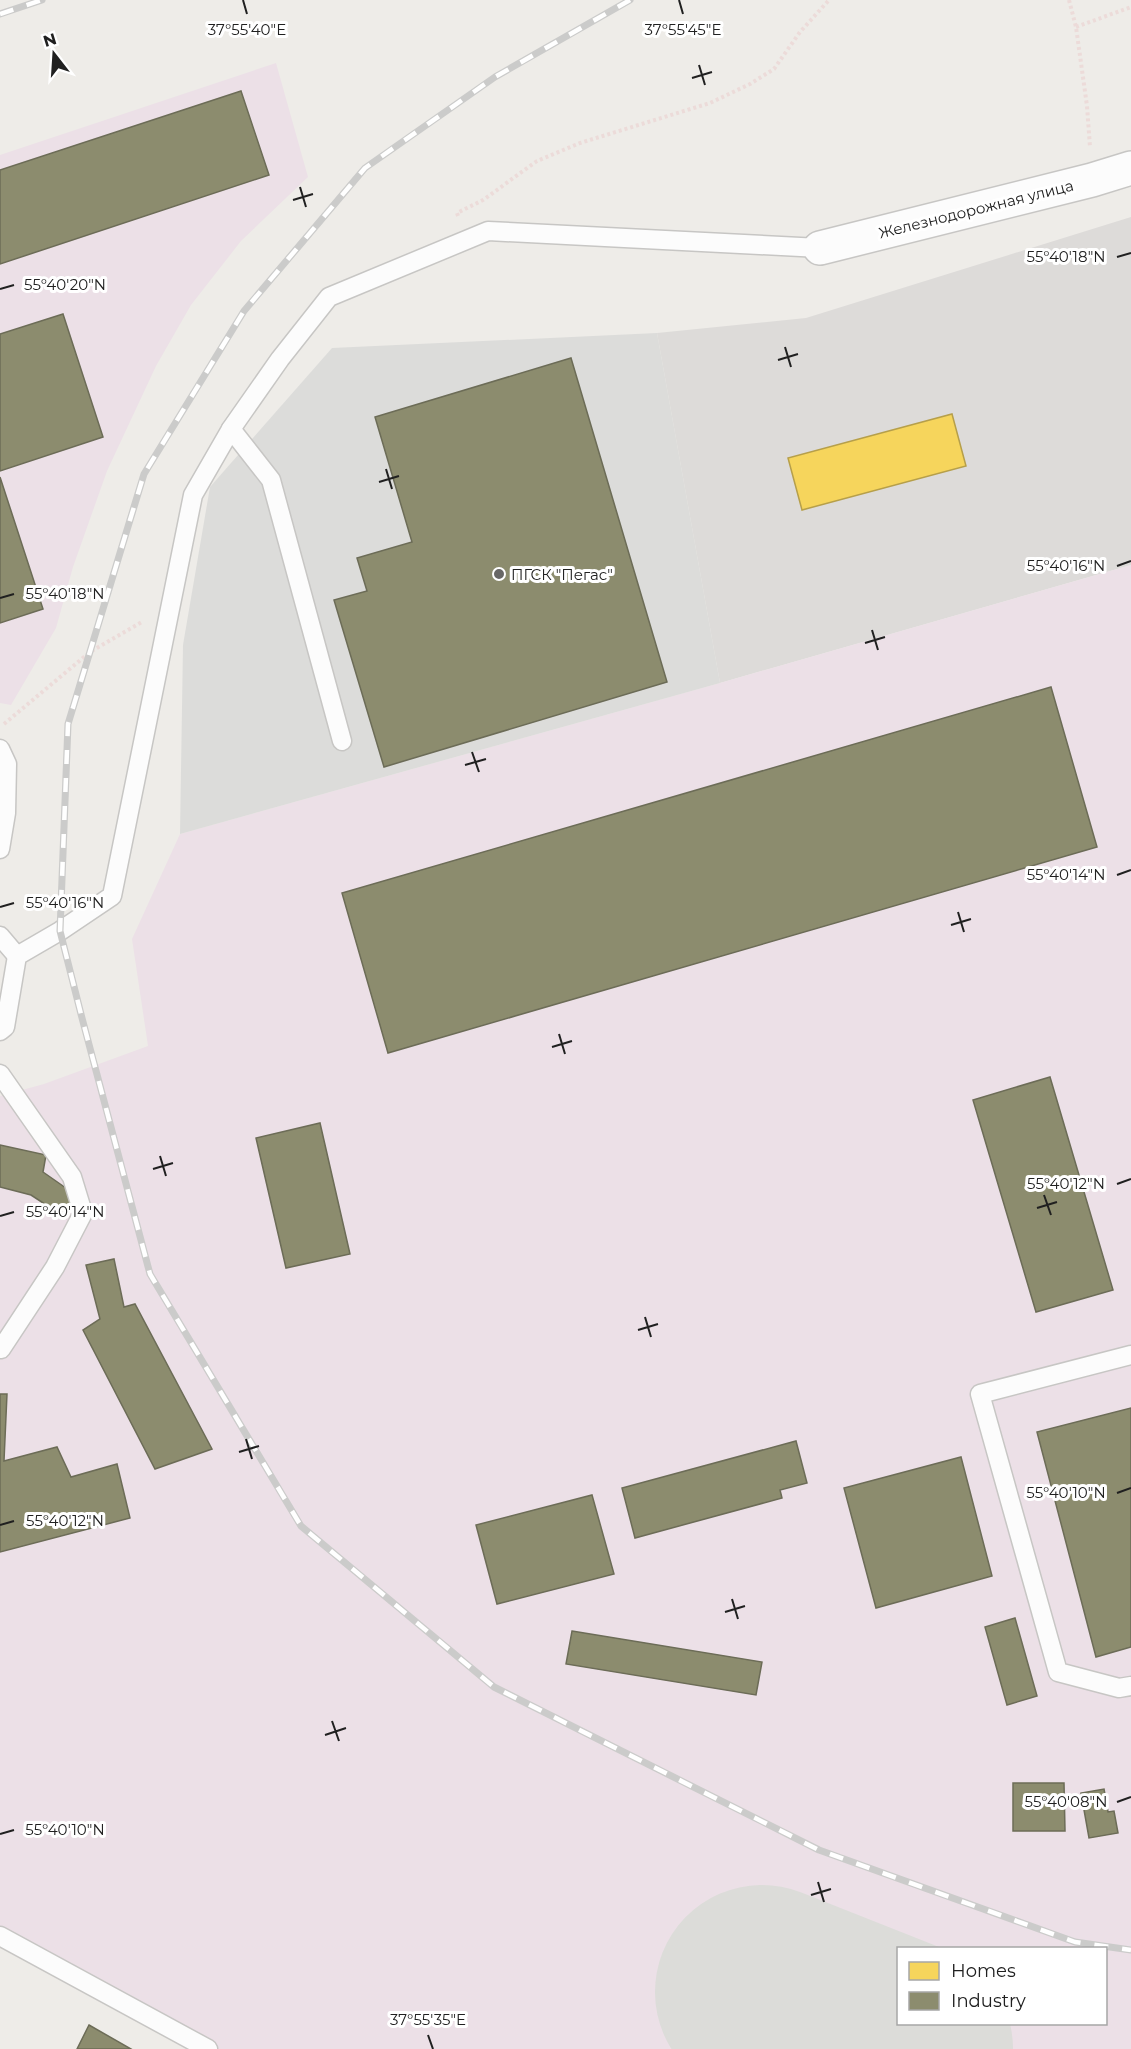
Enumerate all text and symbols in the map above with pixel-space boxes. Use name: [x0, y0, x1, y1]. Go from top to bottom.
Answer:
text: 37°55'40"E: [208, 20, 286, 39]
text: 37°55'45"E: [645, 20, 721, 39]
north arrow: [24, 24, 84, 84]
text: N: [41, 29, 59, 51]
street label: Железнодорожная улица: [877, 176, 1075, 242]
text: 55°40'18"N: [1027, 247, 1105, 266]
text: 55°40'20"N: [24, 275, 106, 294]
text: 55°40'16"N: [1027, 556, 1105, 575]
place label: ПГСК "Пегас": [511, 565, 613, 584]
marker: ПГСК "Пегас": [492, 567, 506, 581]
text: 55°40'18"N: [26, 584, 104, 603]
text: 55°40'14"N: [1027, 865, 1105, 884]
text: 55°40'16"N: [26, 893, 104, 912]
text: 55°40'12"N: [1027, 1174, 1105, 1193]
text: 55°40'14"N: [26, 1202, 104, 1221]
text: 55°40'10"N: [1026, 1483, 1106, 1502]
text: 55°40'12"N: [26, 1511, 104, 1530]
text: 55°40'08"N: [1025, 1792, 1107, 1811]
text: 55°40'10"N: [25, 1820, 105, 1839]
legend: [897, 1947, 1107, 2025]
text: Homes: [951, 1960, 1016, 1982]
text: Industry: [951, 1990, 1026, 2012]
text: 37°55'35"E: [390, 2010, 466, 2029]

